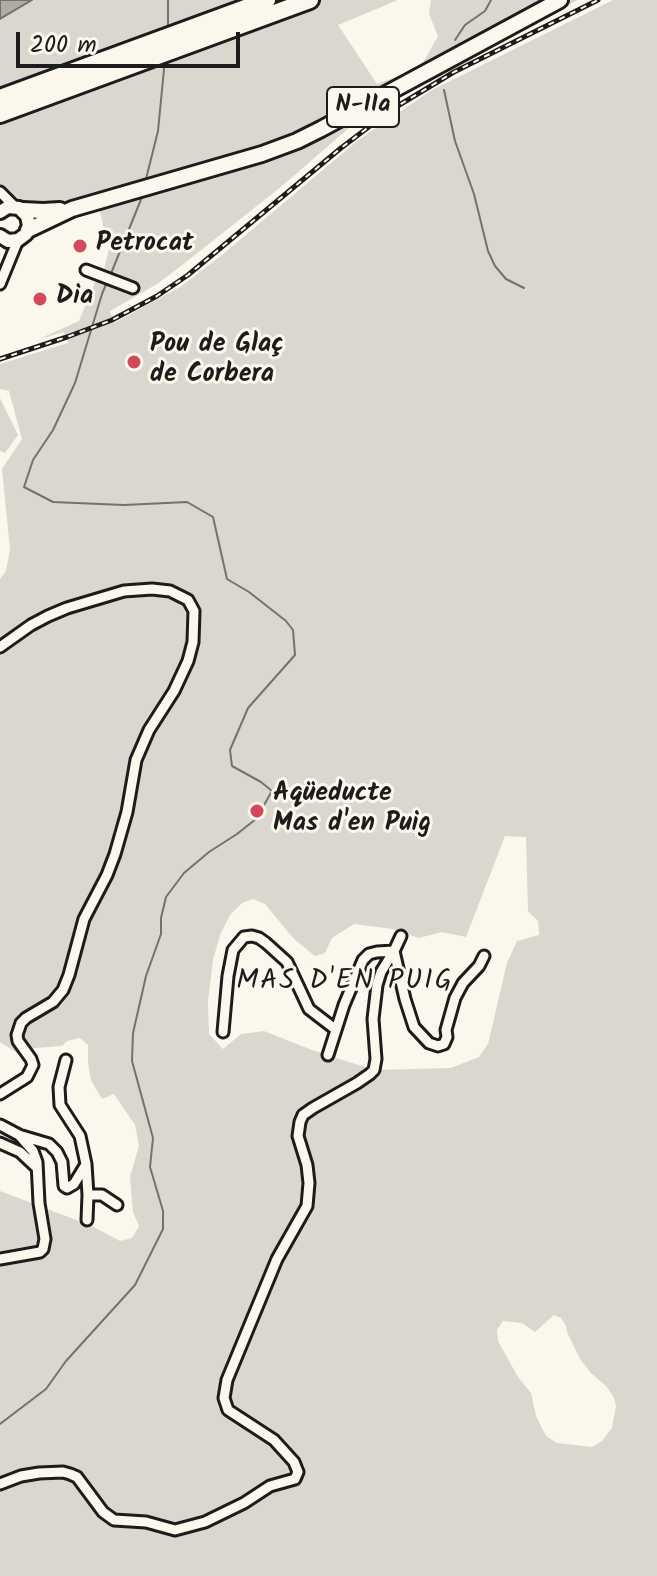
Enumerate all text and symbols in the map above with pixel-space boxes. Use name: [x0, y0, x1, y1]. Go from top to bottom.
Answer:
scale bar: [20, 16, 244, 66]
text: 200 m: [30, 26, 97, 65]
road number: N-IIa: [327, 87, 399, 127]
place label: Petrocat: [96, 230, 194, 262]
marker: Petrocat: [71, 237, 89, 255]
place label: Dia: [56, 283, 93, 315]
marker: Dia: [31, 290, 49, 308]
place label: Pou de Glaç de Corbera: [150, 331, 284, 392]
marker: Pou de Glaç de Corbera: [125, 353, 143, 371]
place label: Aqüeducte Mas d'en Puig: [273, 780, 431, 842]
marker: Aqüeducte Mas d'en Puig: [248, 802, 266, 820]
district label: MAS D'EN PUIG: [236, 966, 454, 1000]

